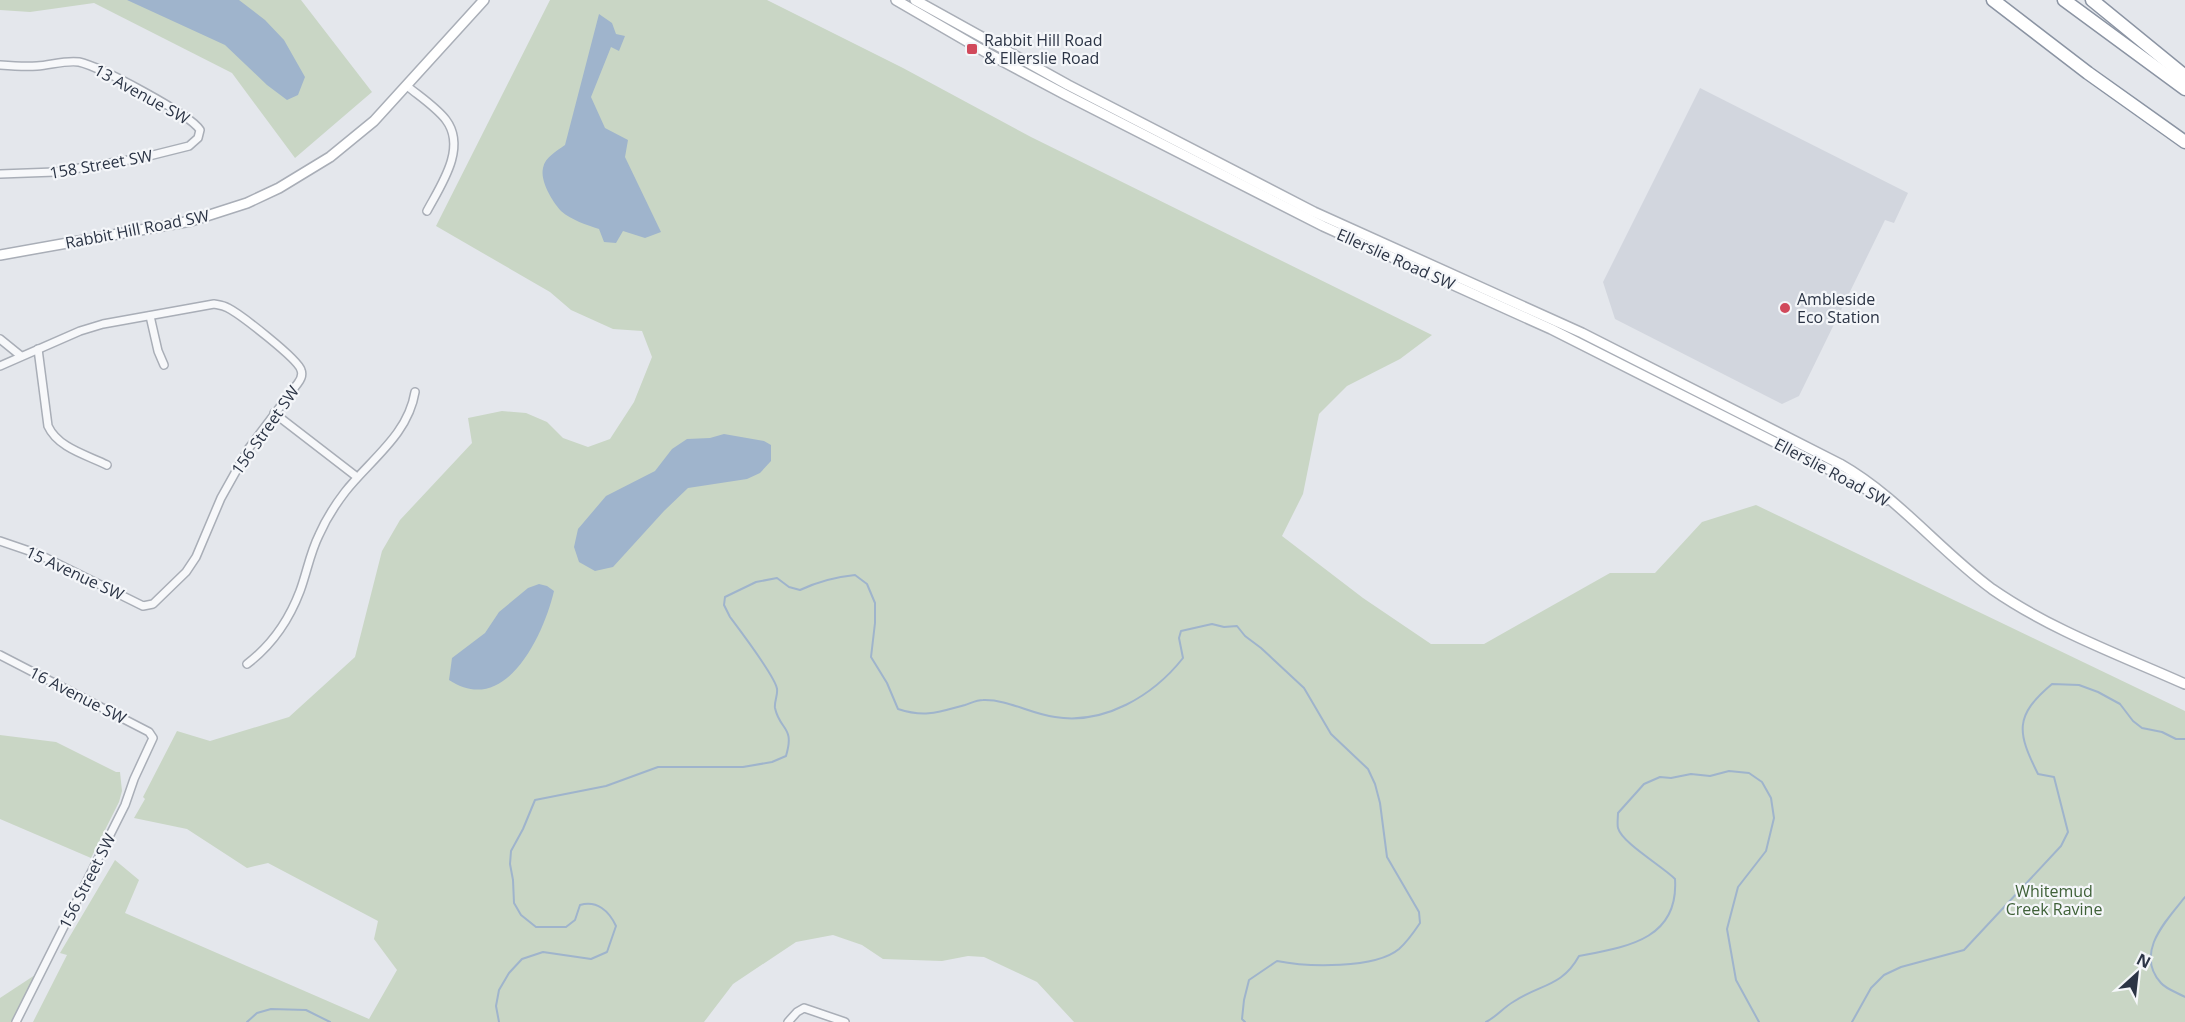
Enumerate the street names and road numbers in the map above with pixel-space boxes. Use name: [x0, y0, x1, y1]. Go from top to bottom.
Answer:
street label: 13 Avenue SW: [90, 59, 194, 129]
street label: 158 Street SW: [48, 144, 154, 184]
street label: Rabbit Hill Road SW: [63, 204, 211, 254]
street label: Ellerslie Road SW: [1333, 223, 1459, 295]
street label: 156 Street SW: [226, 381, 304, 479]
street label: Ellerslie Road SW: [1771, 432, 1894, 512]
street label: 15 Avenue SW: [22, 541, 128, 605]
street label: 16 Avenue SW: [26, 661, 130, 729]
street label: 156 Street SW: [54, 829, 121, 932]

